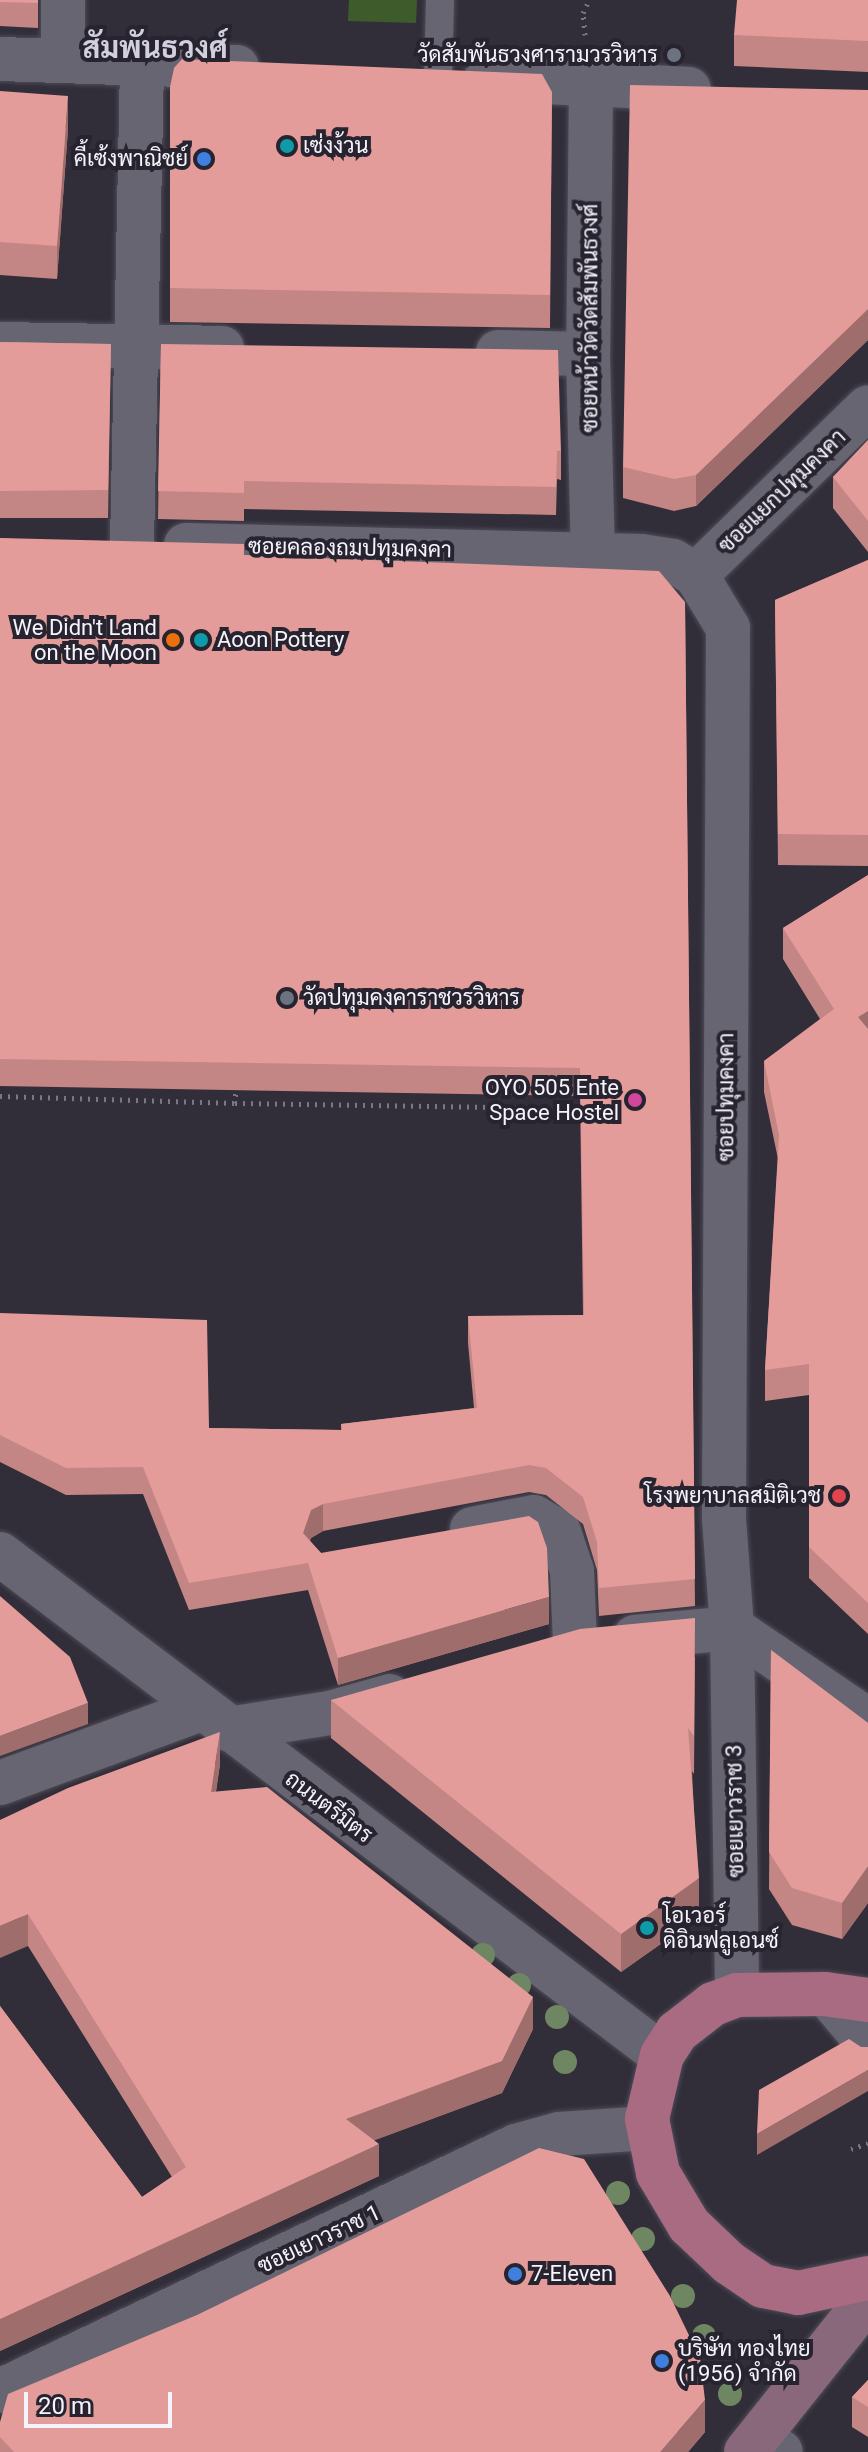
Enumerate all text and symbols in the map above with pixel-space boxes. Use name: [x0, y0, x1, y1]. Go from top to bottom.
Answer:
district label: สัมพันธวงศ์: [82, 30, 228, 66]
place label: วัดสัมพันธวงศารามวรวิหาร: [417, 42, 658, 68]
marker: วัดสัมพันธวงศารามวรวิหาร: [665, 46, 683, 64]
place label: เซ่งง้วน: [303, 133, 369, 159]
marker: เซ่งง้วน: [278, 137, 296, 155]
place label: คี้เซ้งพาณิชย์: [74, 146, 188, 172]
marker: คี้เซ้งพาณิชย์: [195, 150, 213, 168]
street label: ซอยหน้าวัดวัดสัมพันธวงศ์: [577, 204, 603, 432]
street label: ซอยแยกปทุมคงคา: [713, 424, 851, 558]
street label: ซอยคลองถมปทุมคงคา: [248, 533, 452, 563]
place label: We Didn't Land on the Moon: [13, 614, 157, 666]
place label: Aoon Pottery: [217, 627, 344, 653]
marker: We Didn't Land on the Moon: [164, 631, 182, 649]
marker: Aoon Pottery: [192, 631, 210, 649]
place label: วัดปทุมคงคาราชวรวิหาร: [303, 985, 520, 1011]
marker: วัดปทุมคงคาราชวรวิหาร: [278, 989, 296, 1007]
street label: ซอยปทุมคงคา: [713, 1033, 739, 1161]
place label: OYO 505 Ente Space Hostel: [485, 1074, 619, 1126]
marker: OYO 505 Ente Space Hostel: [626, 1091, 644, 1109]
place label: โรงพยาบาลสมิติเวช: [644, 1483, 821, 1509]
marker: โรงพยาบาลสมิติเวช: [828, 1485, 850, 1507]
street label: ซอยเยาวราช 3: [721, 1744, 749, 1878]
street label: ถนนตรีมิตร: [280, 1766, 378, 1848]
place label: โอเวอร์ ดิอินฟลูเอนซ์: [663, 1902, 779, 1954]
marker: โอเวอร์ ดิอินฟลูเอนซ์: [638, 1919, 656, 1937]
street label: ซอยเยาวราช 1: [253, 2199, 385, 2279]
place label: 7-Eleven: [531, 2261, 613, 2287]
marker: 7-Eleven: [506, 2265, 524, 2283]
place label: บริษัท ทองไทย (1956) จำกัด: [678, 2335, 811, 2386]
marker: บริษัท ทองไทย (1956) จำกัด: [653, 2352, 671, 2370]
scale bar: [28, 2376, 176, 2426]
text: 20 m: [38, 2392, 92, 2420]

